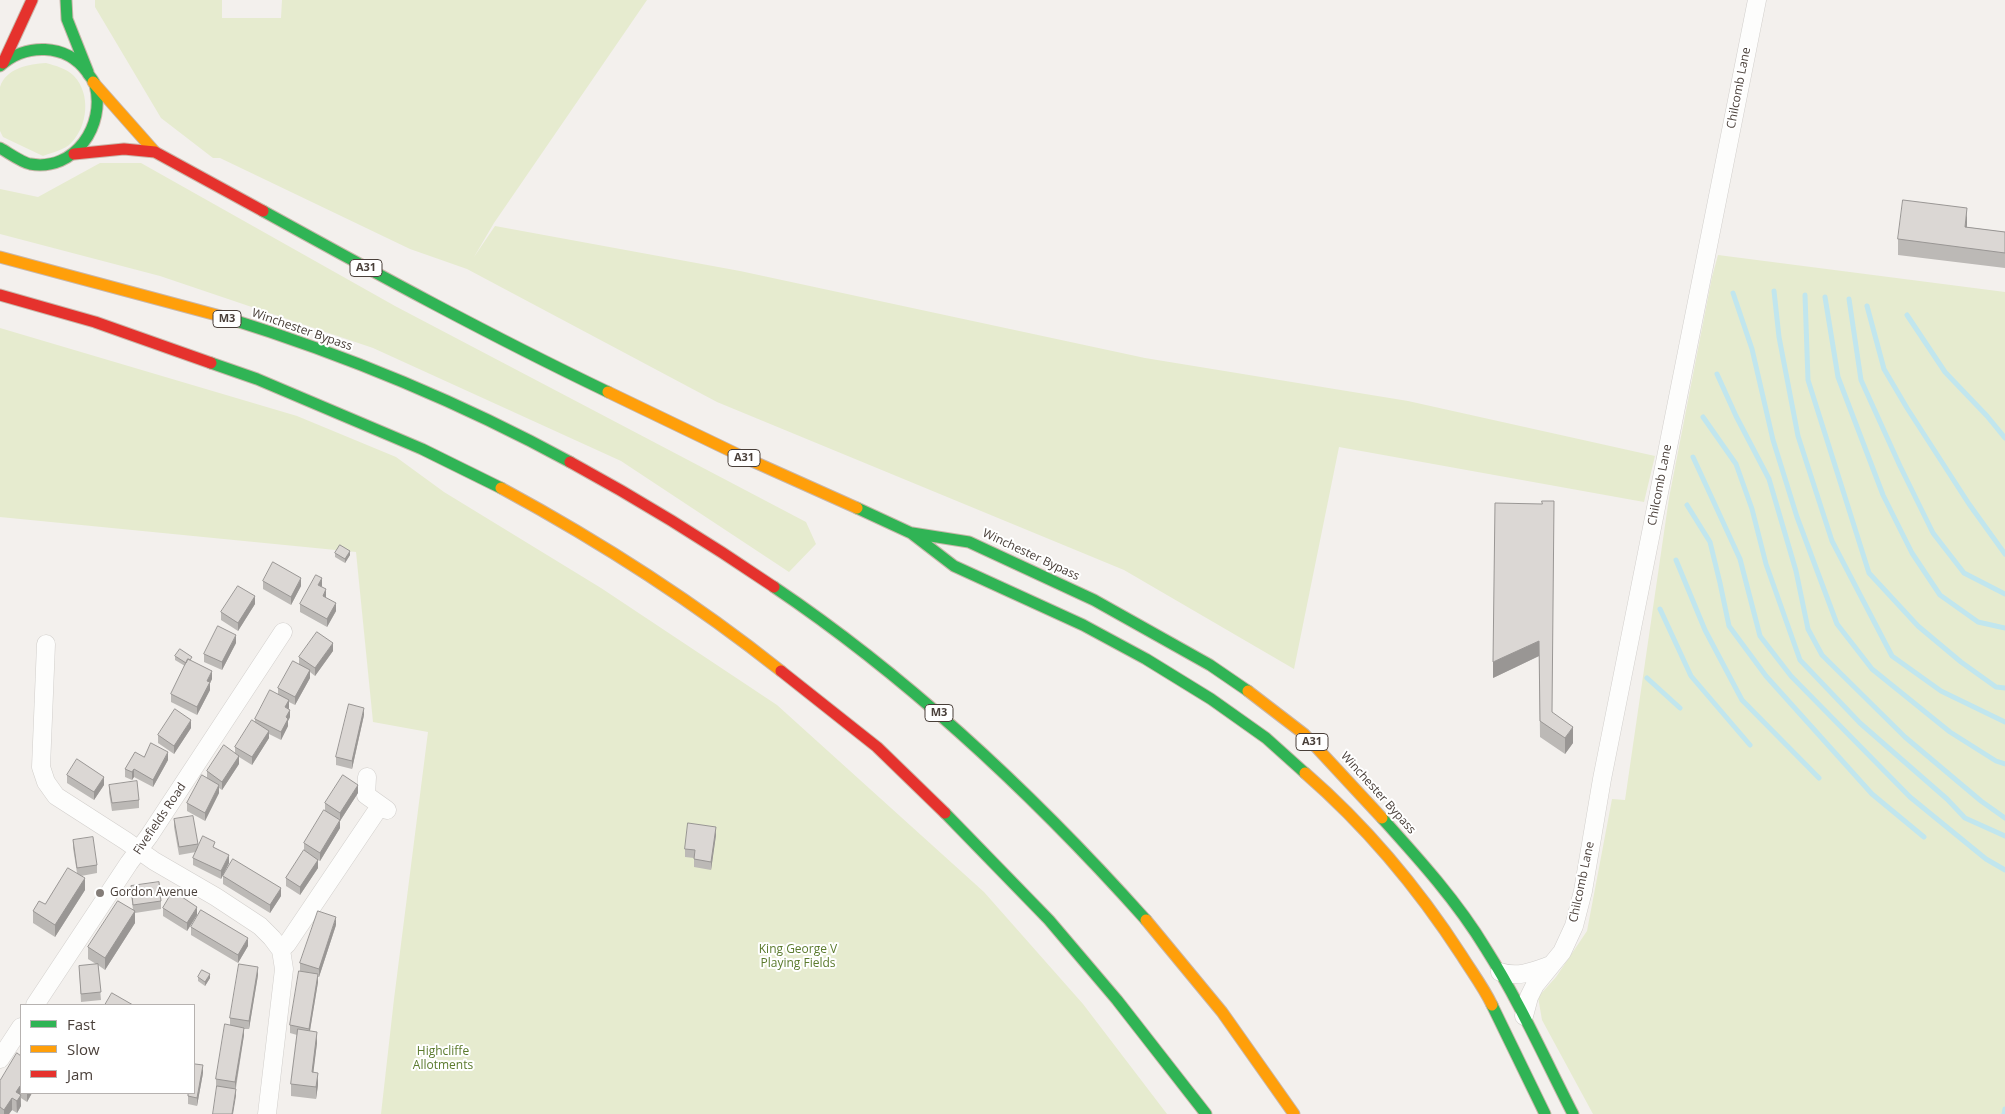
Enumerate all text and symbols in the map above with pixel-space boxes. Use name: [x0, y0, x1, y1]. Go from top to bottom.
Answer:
street label: Chilcomb Lane: [1724, 46, 1754, 130]
road number: A31: [350, 260, 382, 276]
street label: Winchester Bypass: [250, 306, 354, 354]
road number: M3: [213, 310, 241, 328]
street label: Chilcomb Lane: [1645, 443, 1675, 527]
road number: A31: [728, 449, 760, 466]
street label: Winchester Bypass: [980, 526, 1082, 584]
road number: M3: [925, 704, 953, 721]
road number: A31: [1296, 734, 1328, 750]
street label: Winchester Bypass: [1337, 749, 1419, 837]
street label: Fivefields Road: [131, 780, 189, 858]
street label: Chilcomb Lane: [1566, 840, 1598, 924]
place label: Gordon Avenue: [110, 886, 198, 900]
marker: Gordon Avenue: [94, 887, 106, 899]
park label: King George V Playing Fields: [759, 943, 837, 971]
legend: [20, 1004, 195, 1094]
text: Fast: [67, 1014, 96, 1034]
text: Slow: [67, 1039, 100, 1059]
park label: Highcliffe Allotments: [413, 1045, 473, 1073]
text: Jam: [67, 1064, 93, 1084]

